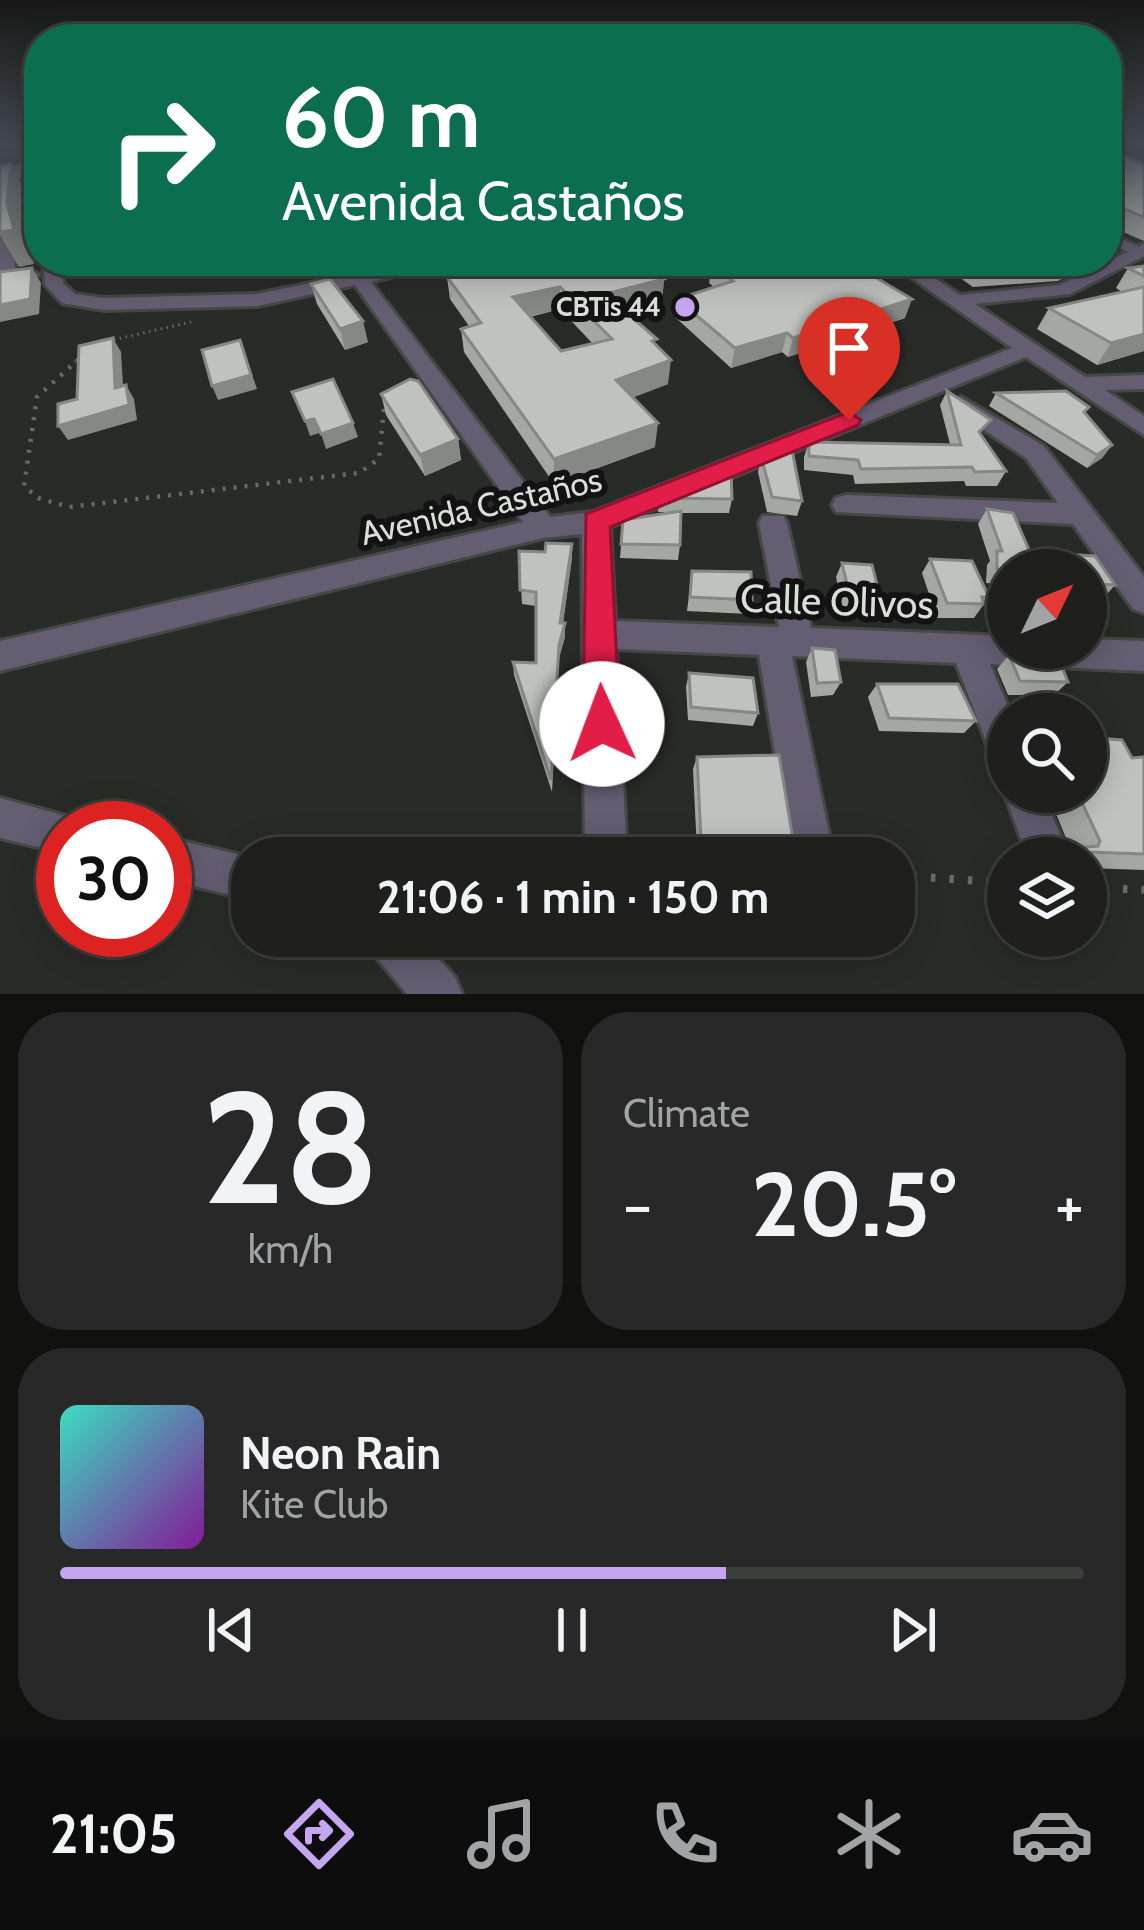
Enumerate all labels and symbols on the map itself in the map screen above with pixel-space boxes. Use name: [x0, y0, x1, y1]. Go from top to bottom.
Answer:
place label: CBTis 44: [556, 290, 661, 323]
marker: CBTis 44: [672, 294, 698, 320]
pin: [798, 297, 900, 420]
street label: Avenida Castaños: [357, 459, 605, 553]
north arrow: [987, 549, 1107, 669]
street label: Calle Olivos: [740, 574, 934, 628]
position arrow: [539, 661, 665, 787]
speed limit sign: 30: [36, 801, 192, 957]

